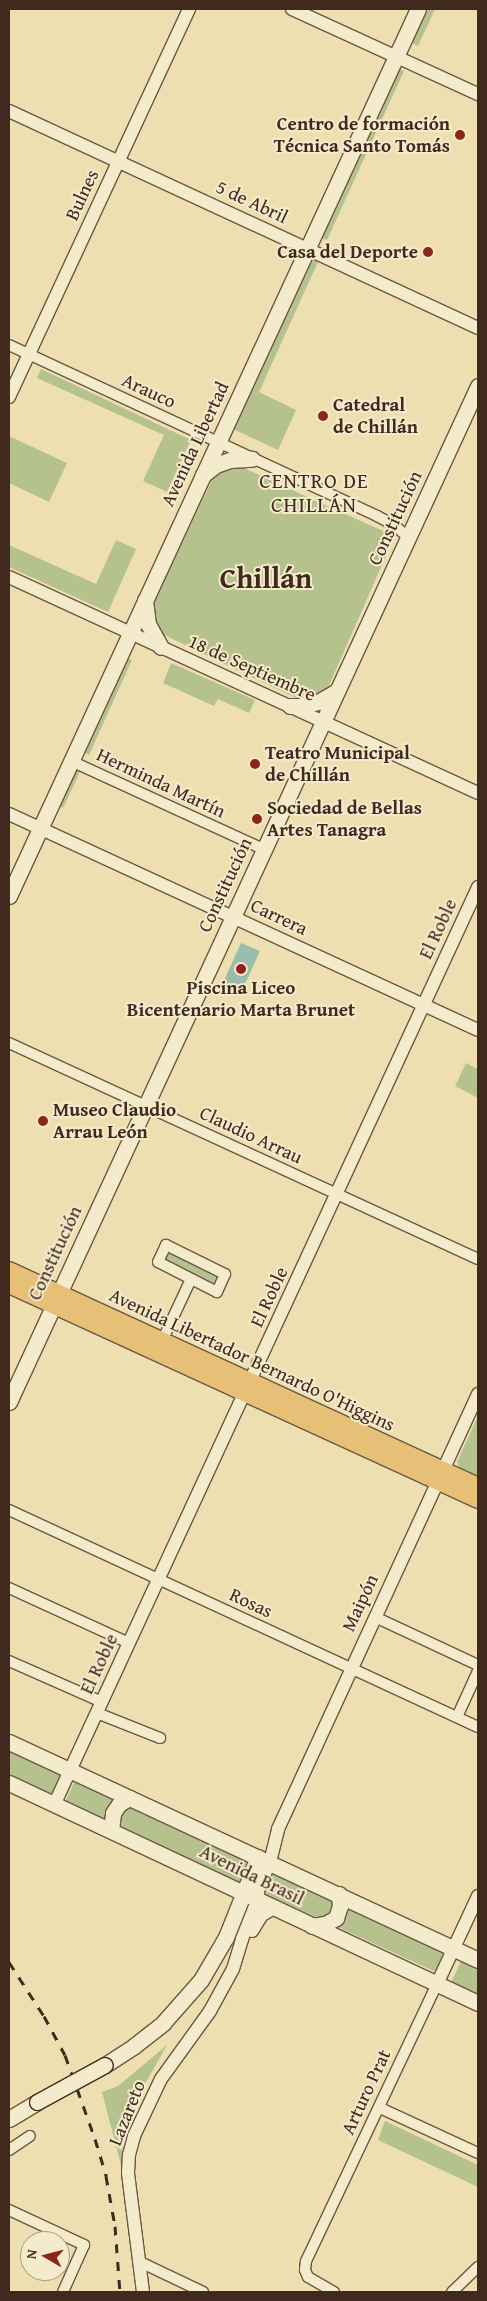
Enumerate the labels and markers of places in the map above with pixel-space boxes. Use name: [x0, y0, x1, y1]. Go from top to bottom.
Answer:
place label: Centro de formación Técnica Santo Tomás: [274, 113, 450, 157]
marker: Centro de formación Técnica Santo Tomás: [454, 129, 466, 141]
place label: Casa del Deporte: [277, 241, 418, 263]
marker: Casa del Deporte: [422, 246, 434, 258]
place label: Catedral de Chillán: [333, 394, 418, 438]
marker: Catedral de Chillán: [317, 410, 329, 422]
place label: Teatro Municipal de Chillán: [265, 742, 410, 786]
marker: Teatro Municipal de Chillán: [249, 758, 261, 770]
place label: Sociedad de Bellas Artes Tanagra: [267, 797, 422, 841]
marker: Sociedad de Bellas Artes Tanagra: [251, 813, 263, 825]
marker: Piscina Liceo Bicentenario Marta Brunet: [235, 963, 247, 975]
place label: Piscina Liceo Bicentenario Marta Brunet: [127, 977, 355, 1021]
place label: Museo Claudio Arrau León: [53, 1099, 176, 1143]
marker: Museo Claudio Arrau León: [37, 1115, 49, 1127]

